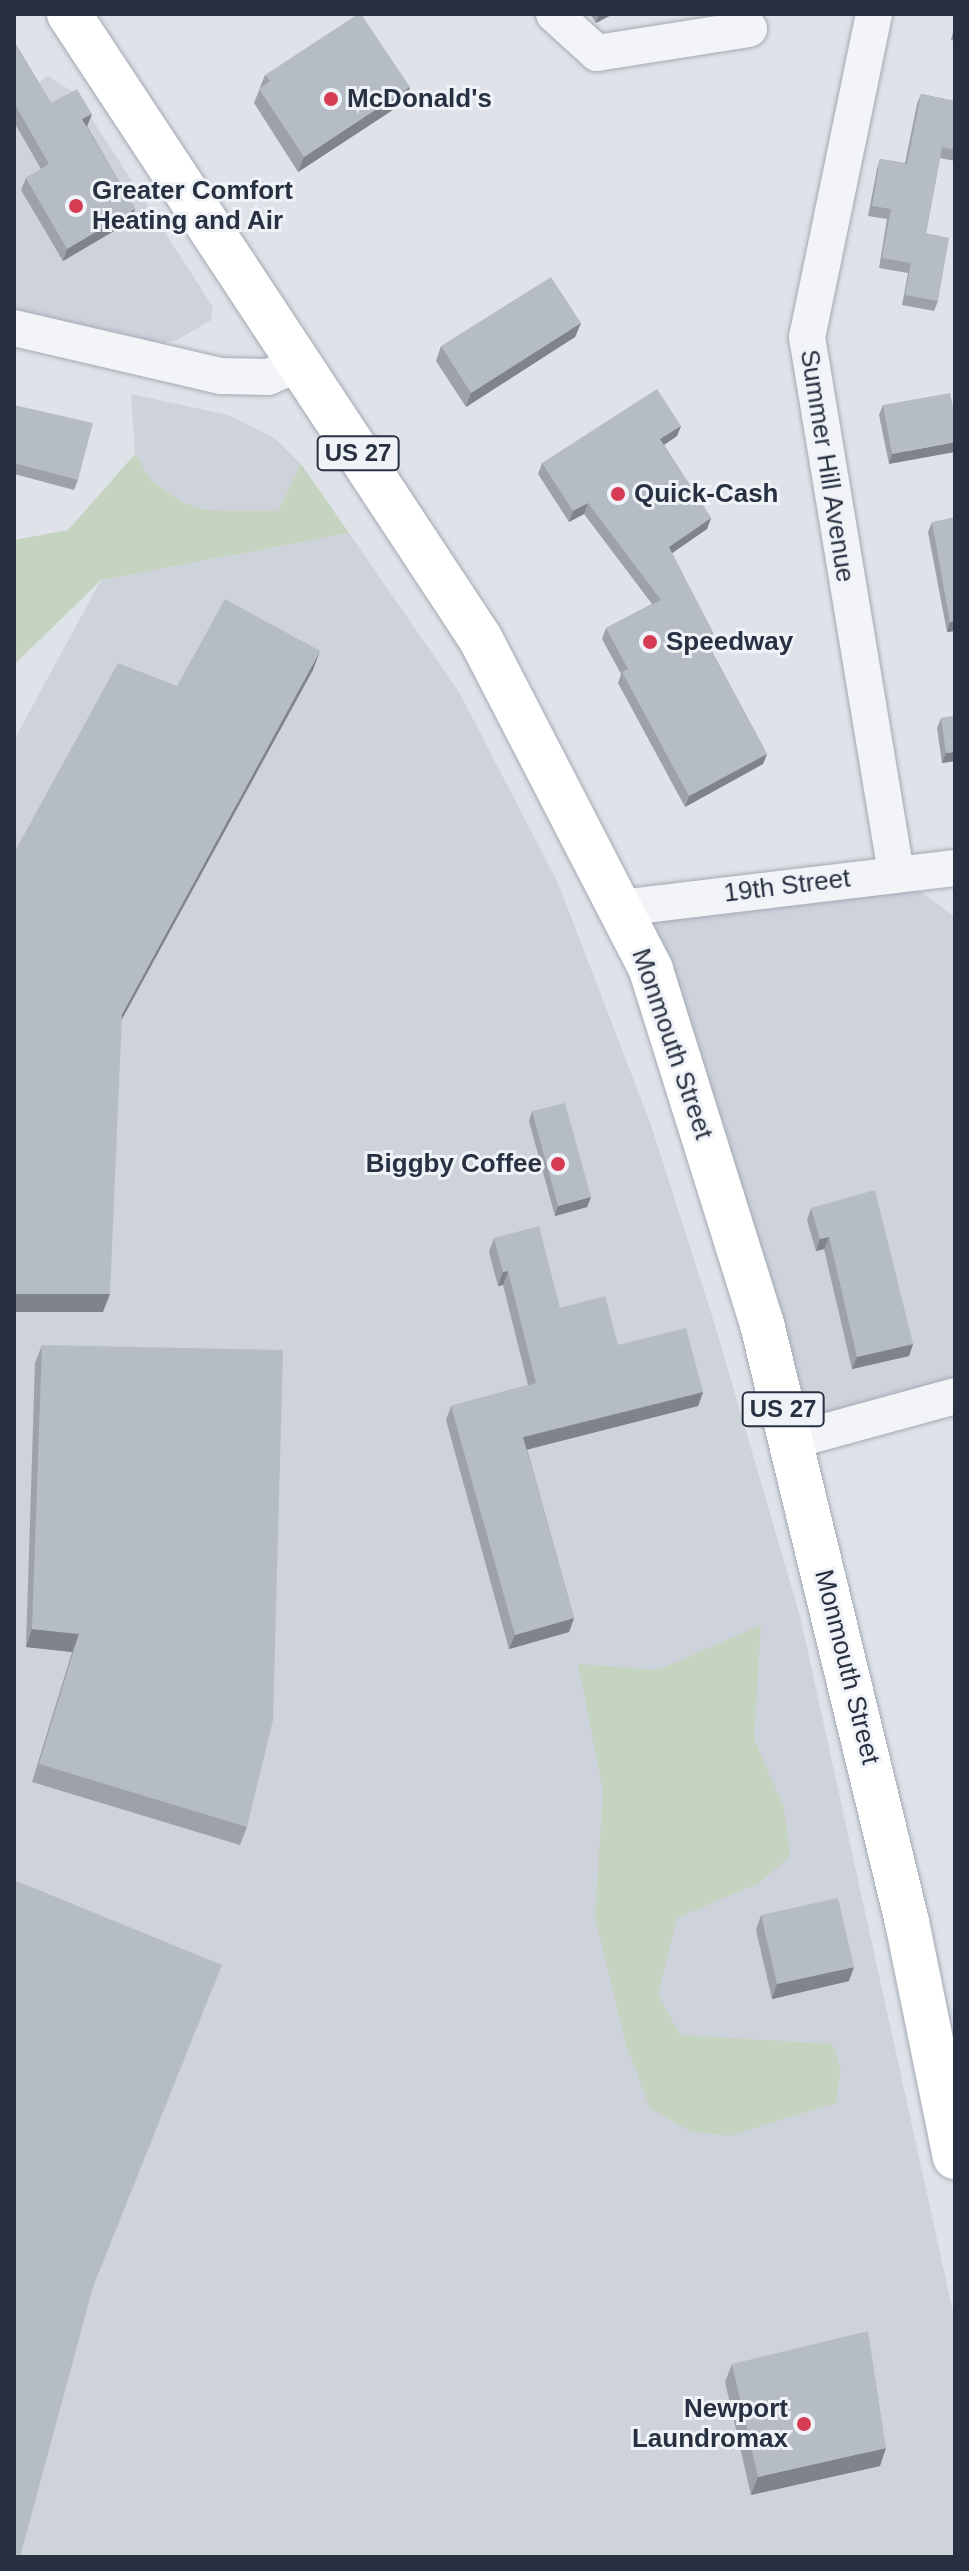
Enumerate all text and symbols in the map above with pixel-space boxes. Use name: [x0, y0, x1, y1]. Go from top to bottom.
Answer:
place label: McDonald's: [347, 83, 492, 115]
marker: McDonald's: [322, 90, 340, 108]
place label: Greater Comfort Heating and Air: [92, 175, 293, 236]
marker: Greater Comfort Heating and Air: [67, 197, 85, 215]
street label: Summer Hill Avenue: [793, 347, 861, 585]
road number: US 27: [316, 433, 400, 473]
place label: Quick-Cash: [634, 478, 778, 510]
marker: Quick-Cash: [609, 485, 627, 503]
place label: Speedway: [666, 626, 793, 658]
marker: Speedway: [641, 633, 659, 651]
street label: 19th Street: [722, 863, 852, 909]
street label: Monmouth Street: [625, 945, 719, 1143]
place label: Biggby Coffee: [366, 1148, 542, 1180]
marker: Biggby Coffee: [549, 1155, 567, 1173]
road number: US 27: [741, 1389, 825, 1429]
street label: Monmouth Street: [808, 1566, 886, 1768]
place label: Newport Laundromax: [632, 2393, 788, 2454]
marker: Newport Laundromax: [795, 2415, 813, 2433]

